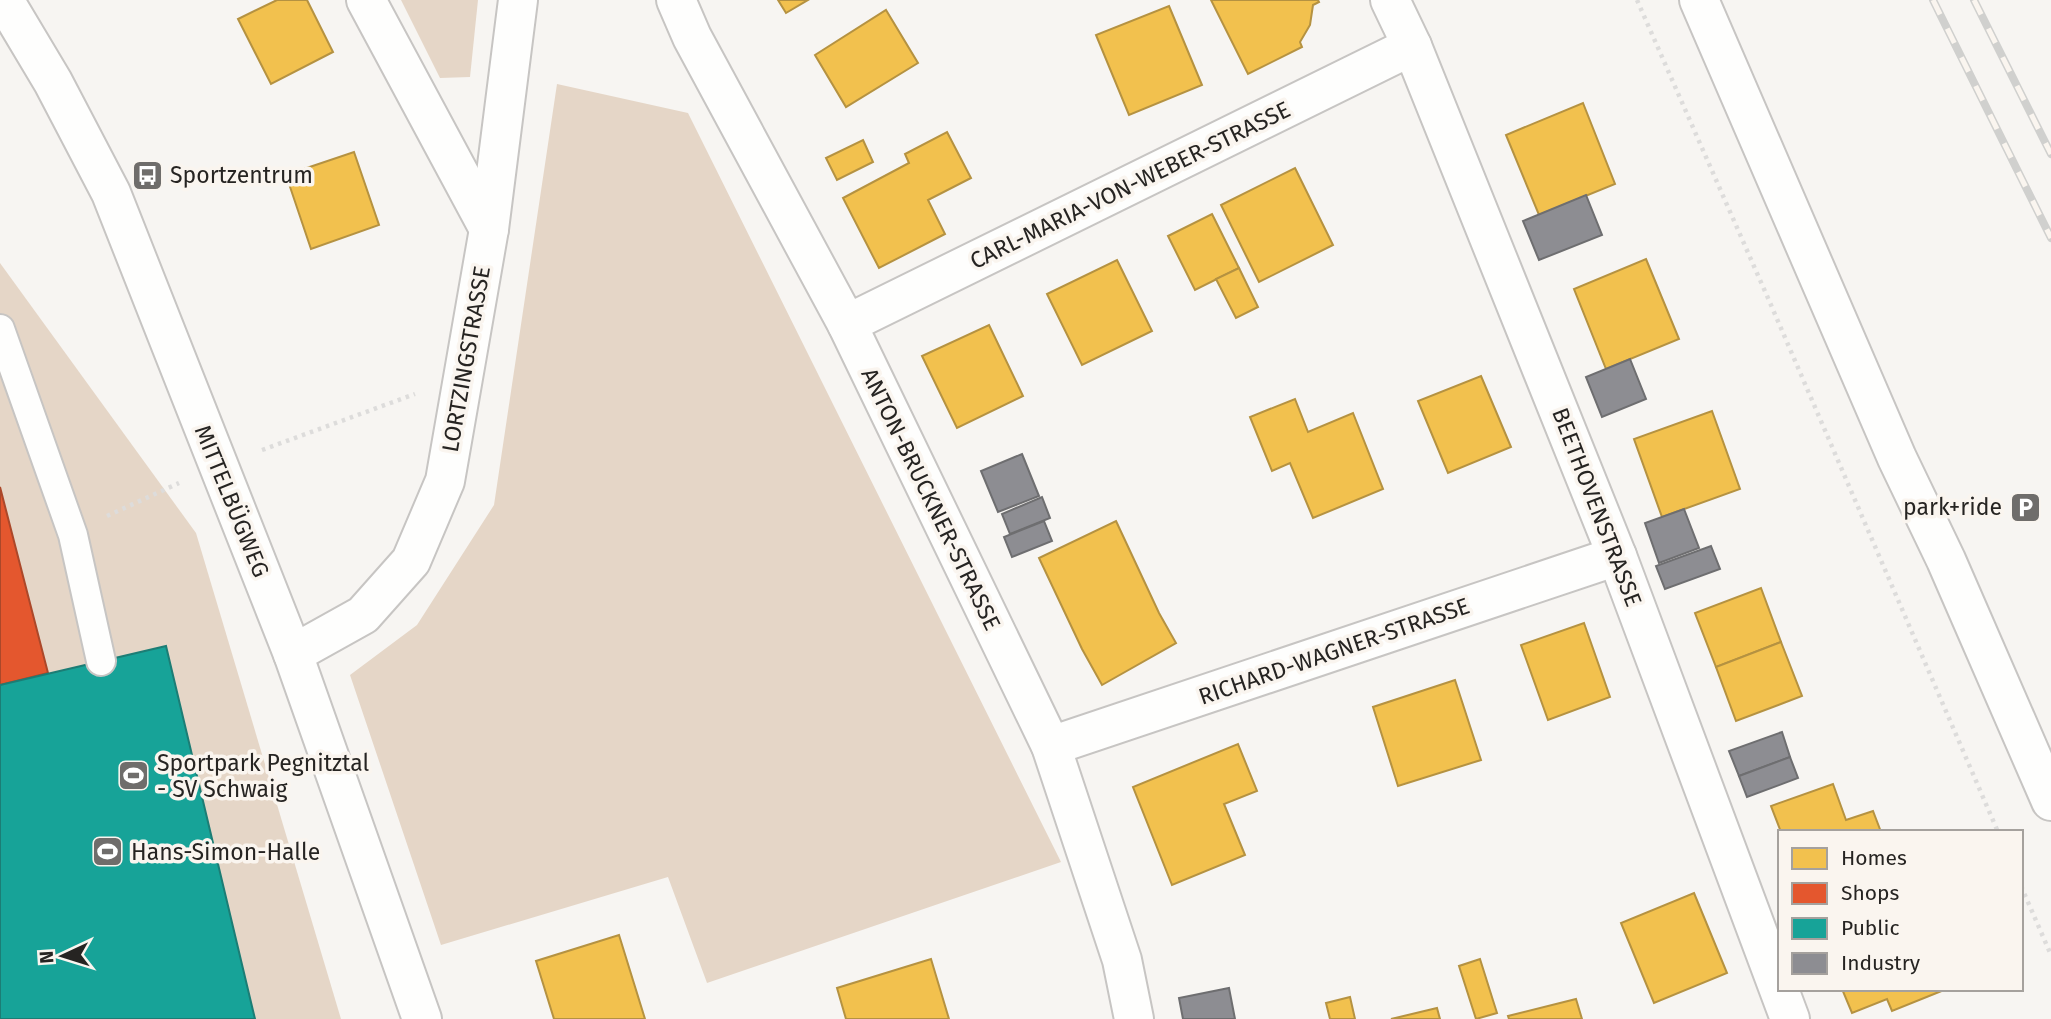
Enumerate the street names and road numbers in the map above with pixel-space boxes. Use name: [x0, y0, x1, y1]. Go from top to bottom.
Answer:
street label: CARL-MARIA-VON-WEBER-STRASSE: [965, 95, 1295, 275]
street label: LORTZINGSTRASSE: [436, 264, 496, 454]
street label: ANTON-BRUCKNER-STRASSE: [855, 363, 1007, 635]
street label: BEETHOVENSTRASSE: [1546, 404, 1648, 610]
street label: MITTELBÜGWEG: [189, 421, 275, 581]
street label: RICHARD-WAGNER-STRASSE: [1195, 591, 1473, 711]

